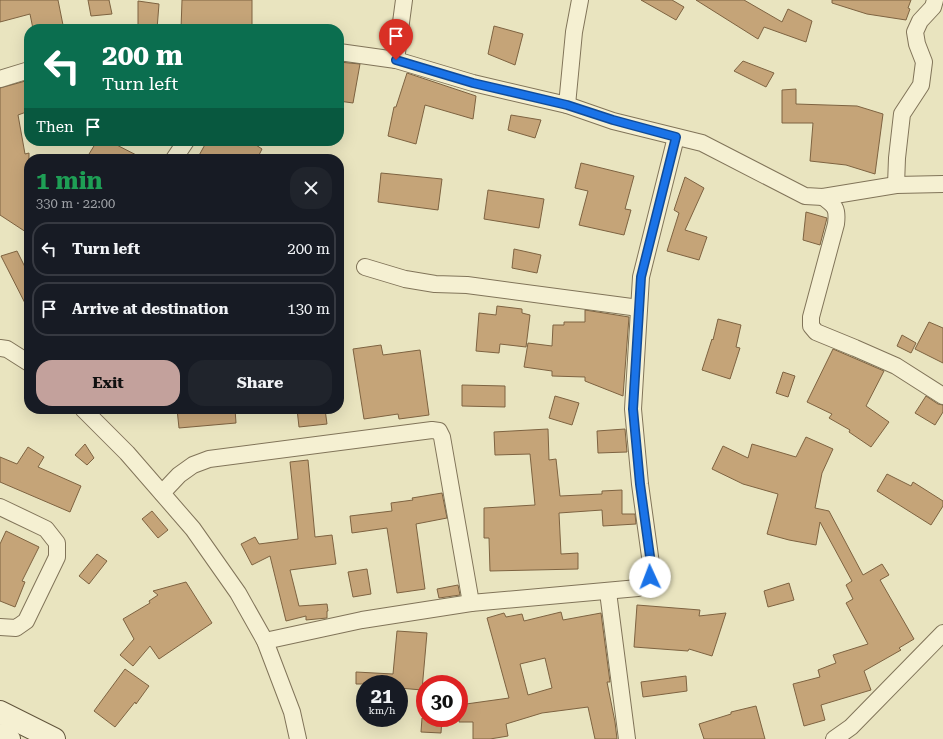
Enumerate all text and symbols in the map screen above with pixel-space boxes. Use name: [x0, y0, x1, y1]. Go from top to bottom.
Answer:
pin: [379, 19, 413, 60]
icon: arrive: [385, 25, 407, 47]
text: 200 m: [102, 39, 183, 72]
icon: left: [36, 40, 88, 92]
text: Turn left: [102, 73, 178, 94]
icon: arrive: [82, 116, 104, 138]
text: Then: [36, 118, 74, 136]
text: 1 min: [36, 167, 103, 195]
button: close: [290, 167, 332, 209]
text: 330 m · 22:00: [36, 196, 115, 211]
icon: left: [38, 238, 60, 260]
text: Turn left: [72, 240, 140, 258]
text: 200 m: [287, 240, 330, 258]
icon: arrive: [38, 298, 60, 320]
text: Arrive at destination: [72, 300, 228, 318]
text: 130 m: [287, 300, 330, 318]
button: Exit: [36, 360, 180, 406]
button: Share: [188, 360, 332, 406]
position arrow: [629, 556, 671, 598]
speed limit sign: 30: [416, 675, 468, 727]
text: 21: [371, 684, 393, 708]
text: km/h: [369, 705, 395, 716]

